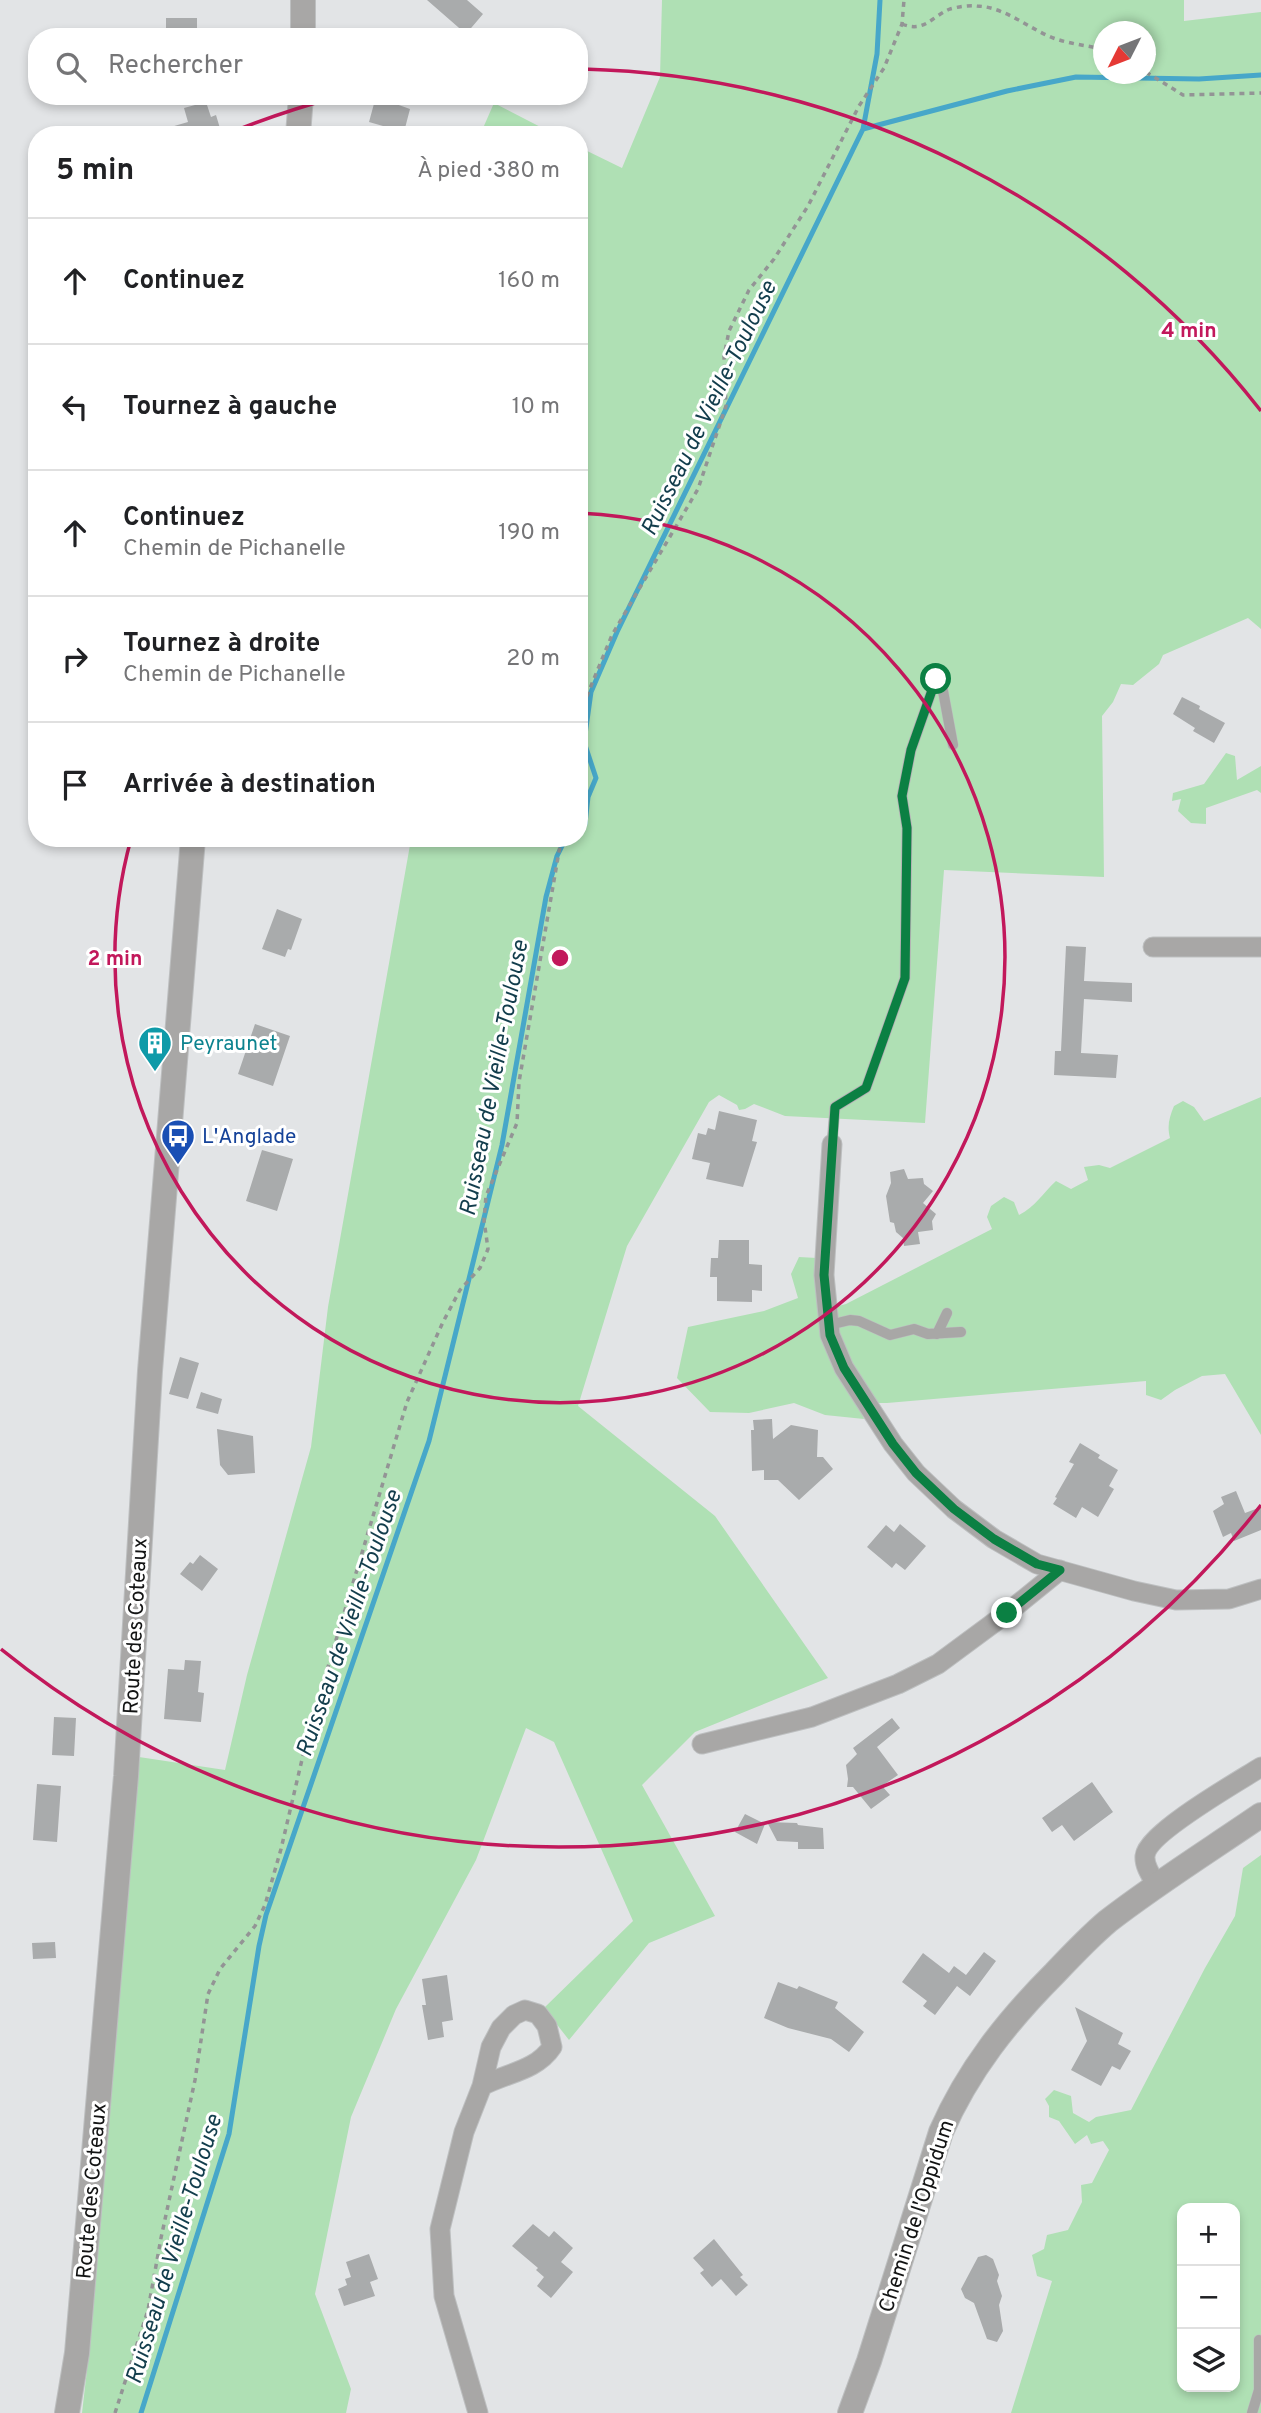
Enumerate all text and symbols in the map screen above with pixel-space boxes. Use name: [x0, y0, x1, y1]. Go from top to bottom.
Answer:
north arrow: [1093, 21, 1156, 84]
search box: [28, 28, 588, 105]
icon: search: [52, 48, 90, 86]
text: Rechercher: [108, 50, 243, 83]
text: 5 min: [56, 153, 134, 190]
text: À pied · 380 m: [417, 157, 560, 186]
icon: ahead: [56, 262, 94, 300]
text: Continuez: [123, 265, 245, 298]
text: 160 m: [498, 267, 560, 296]
water label: Ruisseau de Vieille-Toulouse: [636, 276, 785, 541]
text: 4 min: [1161, 318, 1217, 345]
icon: left: [56, 388, 94, 426]
text: Tournez à gauche: [123, 391, 337, 424]
text: 10 m: [512, 393, 560, 422]
text: Continuez: [123, 502, 245, 535]
icon: ahead: [56, 514, 94, 552]
text: 190 m: [498, 519, 560, 548]
text: Chemin de Pichanelle: [123, 535, 346, 564]
text: Tournez à droite: [123, 628, 320, 661]
icon: right: [56, 640, 94, 678]
text: 20 m: [506, 645, 560, 674]
text: Chemin de Pichanelle: [123, 661, 346, 690]
route start: [920, 663, 951, 694]
icon: arrive: [56, 766, 94, 804]
text: Arrivée à destination: [123, 769, 376, 802]
water label: Ruisseau de Vieille-Toulouse: [455, 937, 537, 1219]
text: 2 min: [88, 946, 142, 973]
centre of rings: [548, 946, 572, 970]
building icon: Peyraunet: [136, 1024, 174, 1073]
place label: Peyraunet: [180, 1031, 277, 1058]
bus stop icon: L'Anglade: [159, 1117, 197, 1166]
place label: L'Anglade: [202, 1124, 296, 1151]
water label: Ruisseau de Vieille-Toulouse: [291, 1486, 410, 1761]
street label: Route des Coteaux: [118, 1537, 155, 1715]
route end: [991, 1597, 1022, 1628]
street label: Route des Coteaux: [71, 2102, 114, 2280]
water label: Ruisseau de Vieille-Toulouse: [121, 2111, 231, 2388]
street label: Chemin de l'Oppidum: [874, 2117, 961, 2316]
map controls: [1177, 2203, 1240, 2392]
button: +: [1177, 2203, 1240, 2266]
button: −: [1177, 2266, 1240, 2329]
button: layers: [1177, 2329, 1240, 2392]

